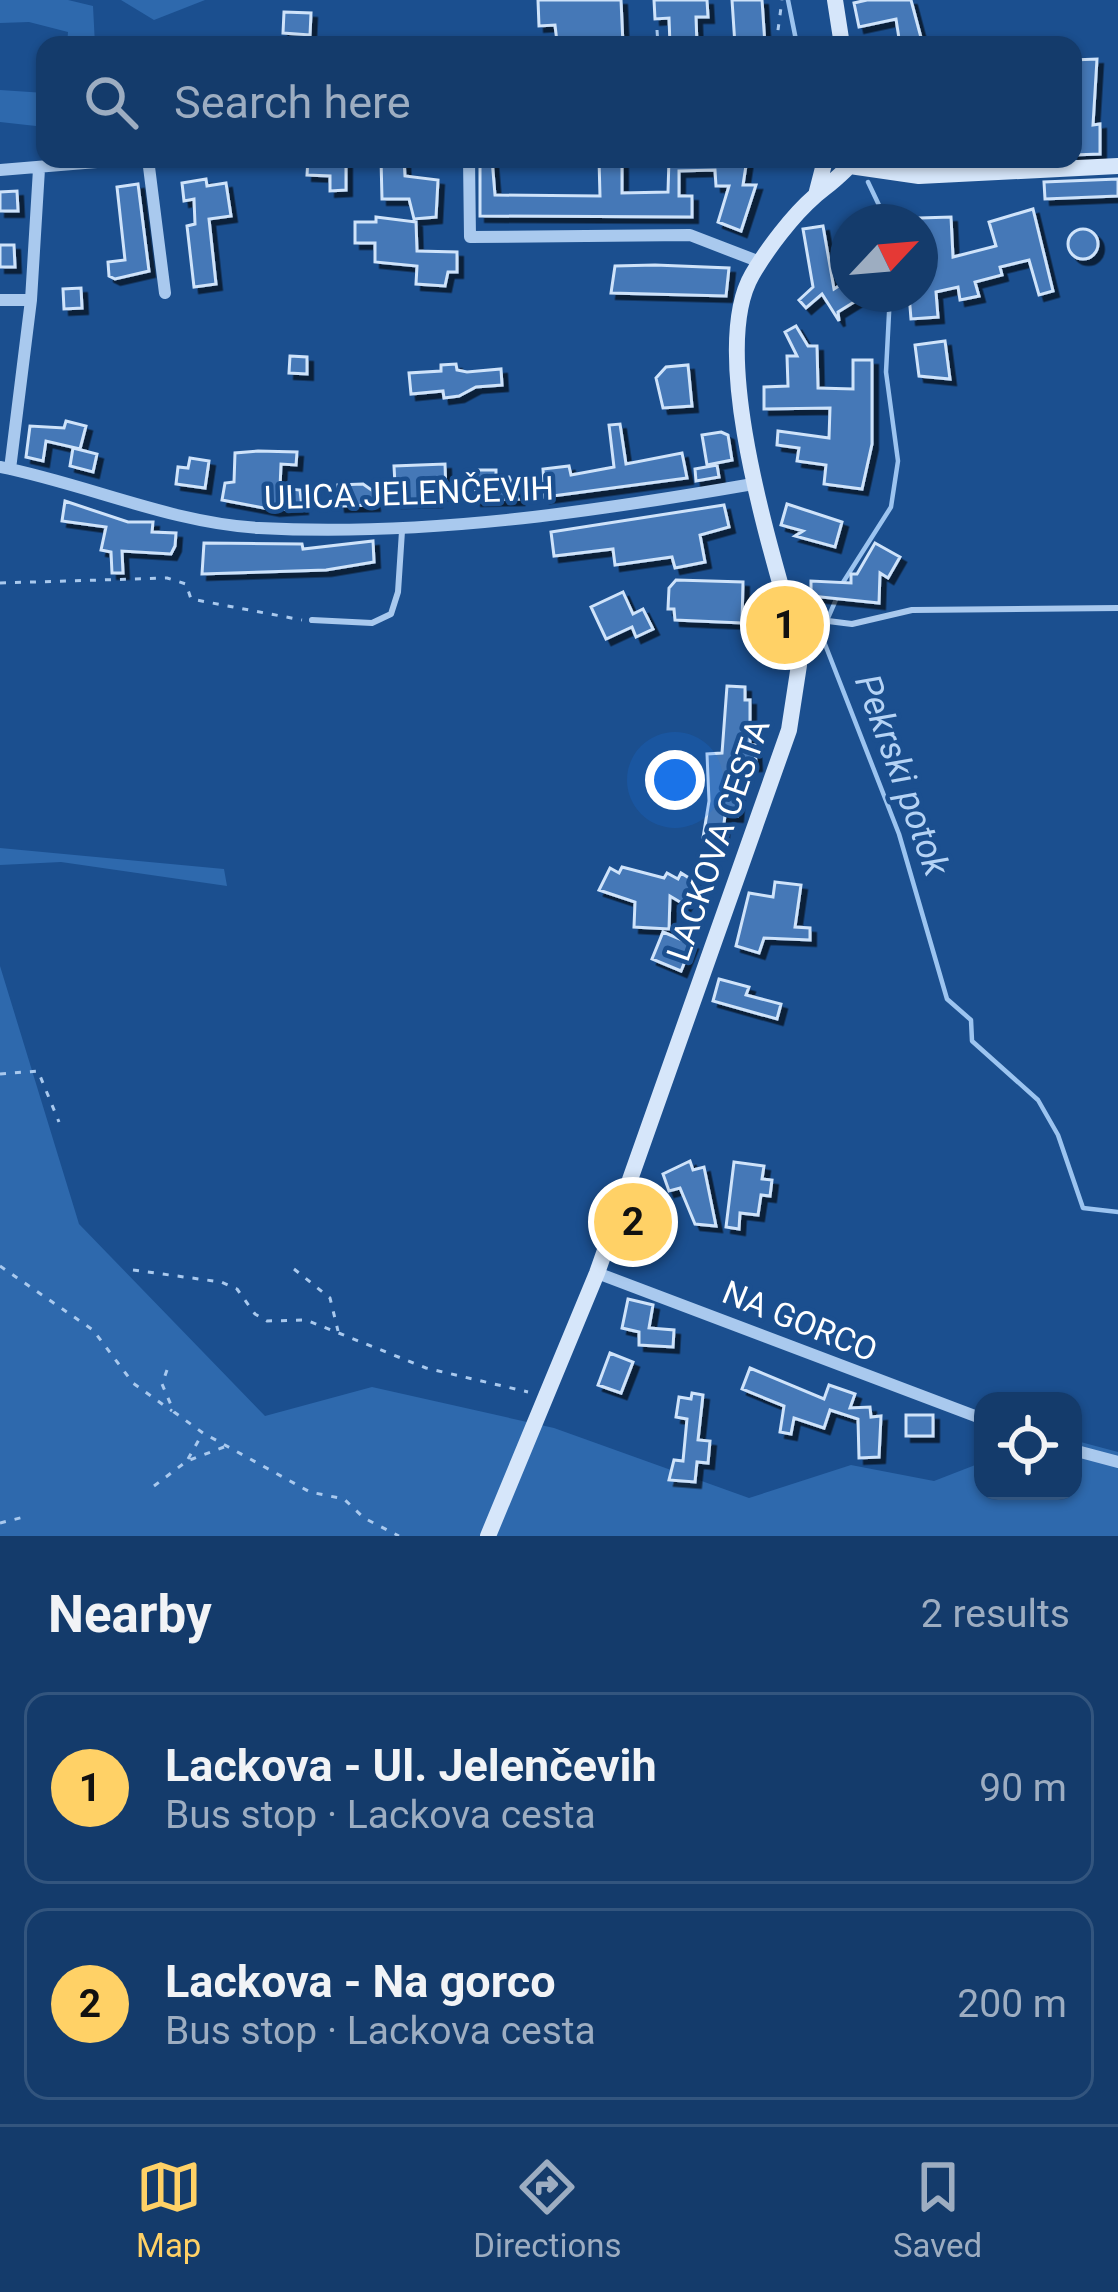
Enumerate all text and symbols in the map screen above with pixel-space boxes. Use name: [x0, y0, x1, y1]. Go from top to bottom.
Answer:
search box: [36, 36, 1082, 168]
icon: search: [78, 69, 144, 135]
text: Search here: [174, 76, 411, 129]
north arrow: [830, 204, 938, 312]
street label: ULICA JELENČEVIH: [263, 468, 555, 518]
pin: 1: [746, 580, 824, 670]
water label: Pekrski potok: [846, 669, 958, 883]
street label: LACKOVA CESTA: [658, 714, 778, 966]
your location: [645, 750, 705, 810]
pin: 2: [594, 1177, 672, 1267]
street label: NA GORCO: [717, 1272, 883, 1370]
map controls: [974, 1392, 1082, 1500]
button: locate: [974, 1392, 1082, 1500]
text: Nearby: [48, 1585, 212, 1644]
text: 2 results: [921, 1591, 1070, 1637]
text: Lackova - Ul. Jelenčevih: [165, 1739, 657, 1792]
text: 1: [79, 1765, 101, 1811]
text: 90 m: [979, 1765, 1067, 1811]
text: Bus stop · Lackova cesta: [165, 1792, 596, 1838]
text: Lackova - Na gorco: [165, 1955, 556, 2008]
text: 2: [79, 1981, 101, 2027]
text: 200 m: [957, 1981, 1067, 2027]
text: Bus stop · Lackova cesta: [165, 2008, 596, 2054]
tab: Map: [136, 2154, 202, 2265]
tab: Directions: [473, 2154, 622, 2265]
tab: Saved: [893, 2154, 982, 2265]

